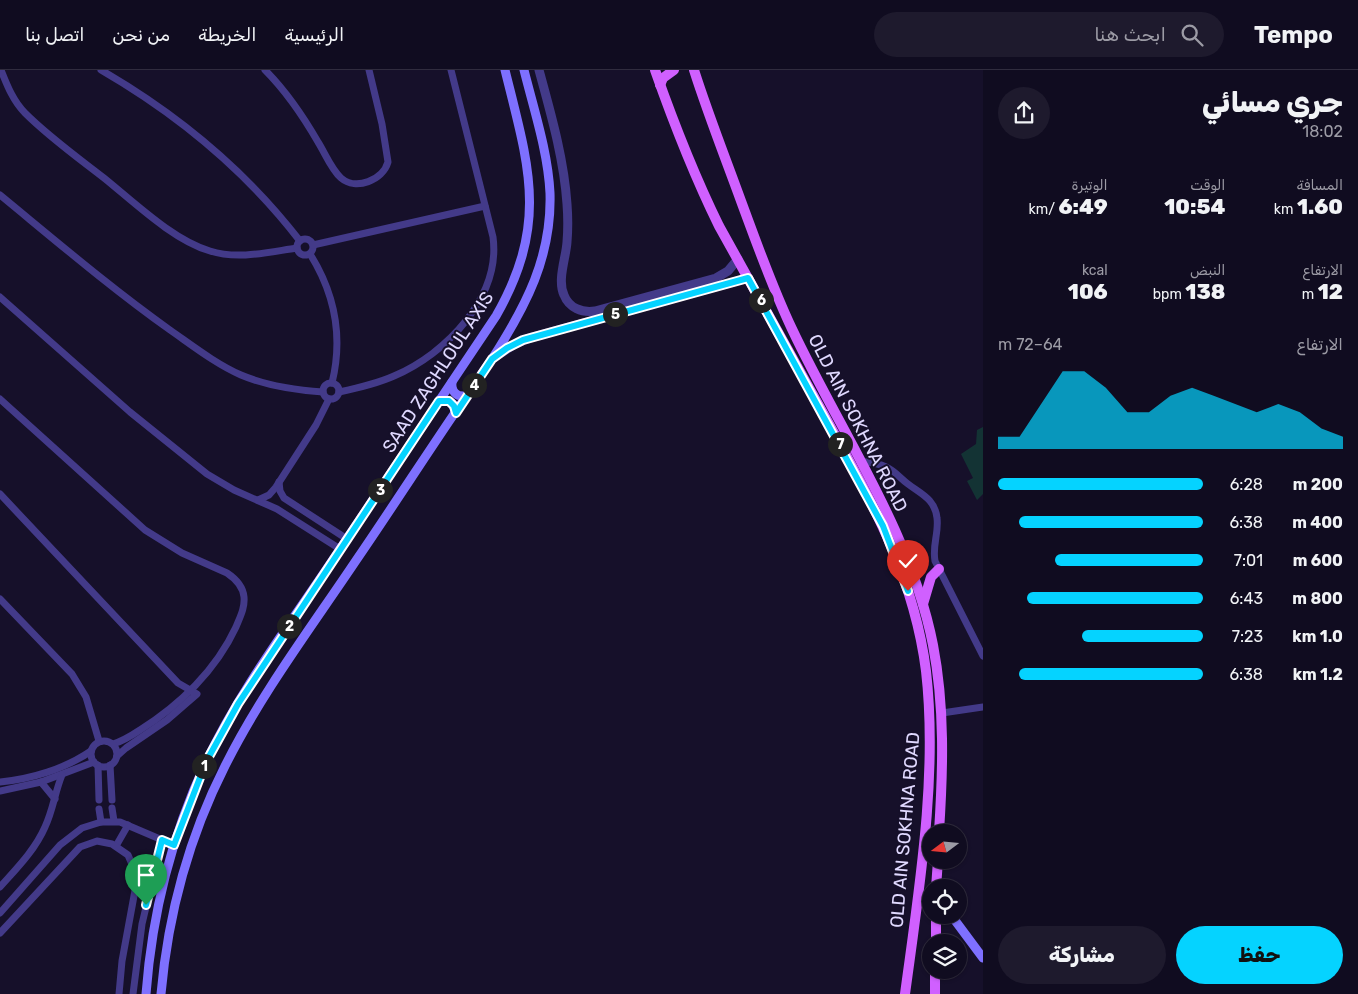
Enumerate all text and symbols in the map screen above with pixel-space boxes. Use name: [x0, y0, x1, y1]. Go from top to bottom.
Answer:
search box: [874, 12, 1224, 57]
icon: search: [1178, 21, 1206, 49]
text: Tempo: [1254, 21, 1333, 49]
text: ابحث هنا: [1094, 23, 1166, 46]
text: اتصل بنا: [25, 24, 84, 46]
text: من نحن: [112, 24, 170, 46]
text: الخريطة: [198, 24, 256, 46]
text: الرئيسية: [284, 24, 344, 46]
text: جري مسائي: [1202, 86, 1343, 119]
button: share: [998, 87, 1050, 139]
text: 18:02: [1302, 122, 1343, 141]
text: الوتيرة: [1072, 177, 1108, 194]
text: الوقت: [1190, 177, 1225, 194]
text: المسافة: [1296, 177, 1343, 194]
text: 6:49: [1058, 194, 1108, 219]
text: 10:54: [1164, 194, 1225, 219]
text: 1.60: [1297, 194, 1343, 219]
text: /km: [1029, 201, 1058, 218]
text: km: [1274, 201, 1297, 218]
text: kcal: [1082, 262, 1108, 279]
text: النبض: [1190, 262, 1225, 279]
text: الارتفاع: [1303, 262, 1343, 279]
text: 106: [1068, 279, 1108, 304]
text: 138: [1185, 279, 1225, 304]
text: 12: [1318, 279, 1343, 304]
text: bpm: [1153, 286, 1185, 303]
text: m: [1302, 286, 1318, 303]
street label: SAAD ZAGHLOUL AXIS: [378, 287, 498, 457]
pin: 6: [748, 288, 774, 312]
text: 6: [757, 292, 766, 309]
pin: 5: [602, 302, 628, 326]
text: 5: [611, 306, 620, 323]
street label: OLD AIN SOKHNA ROAD: [804, 331, 912, 515]
text: 64–72 m: [998, 335, 1063, 354]
text: الارتفاع: [1297, 335, 1343, 354]
pin: 4: [462, 372, 486, 398]
text: 4: [470, 377, 479, 394]
pin: 7: [828, 432, 852, 456]
text: 7: [836, 436, 845, 453]
text: 6:28: [1230, 475, 1263, 494]
text: 200 m: [1293, 475, 1343, 494]
pin: 3: [368, 478, 392, 502]
text: 3: [376, 482, 385, 499]
text: 6:38: [1229, 513, 1263, 532]
text: 400 m: [1292, 513, 1343, 532]
pin: [887, 540, 929, 591]
icon: check: [894, 547, 922, 575]
text: 7:01: [1234, 551, 1263, 570]
text: 600 m: [1293, 551, 1343, 570]
text: 6:43: [1230, 589, 1263, 608]
text: 800 m: [1292, 589, 1343, 608]
pin: 2: [276, 614, 302, 638]
text: 2: [285, 618, 294, 635]
text: 7:23: [1232, 627, 1263, 646]
text: 1.0 km: [1292, 627, 1343, 646]
text: 6:38: [1229, 665, 1263, 684]
text: 1.2 km: [1293, 665, 1343, 684]
street label: OLD AIN SOKHNA ROAD: [885, 731, 925, 929]
pin: 1: [192, 754, 216, 778]
text: 1: [201, 758, 208, 775]
north arrow: [922, 824, 968, 869]
map controls: [922, 824, 967, 979]
pin: [125, 854, 167, 905]
icon: arrive: [132, 861, 160, 889]
button: locate: [922, 879, 967, 924]
button: مشاركة: [998, 926, 1166, 984]
button: حفظ: [1176, 926, 1343, 984]
button: layers: [922, 934, 967, 979]

